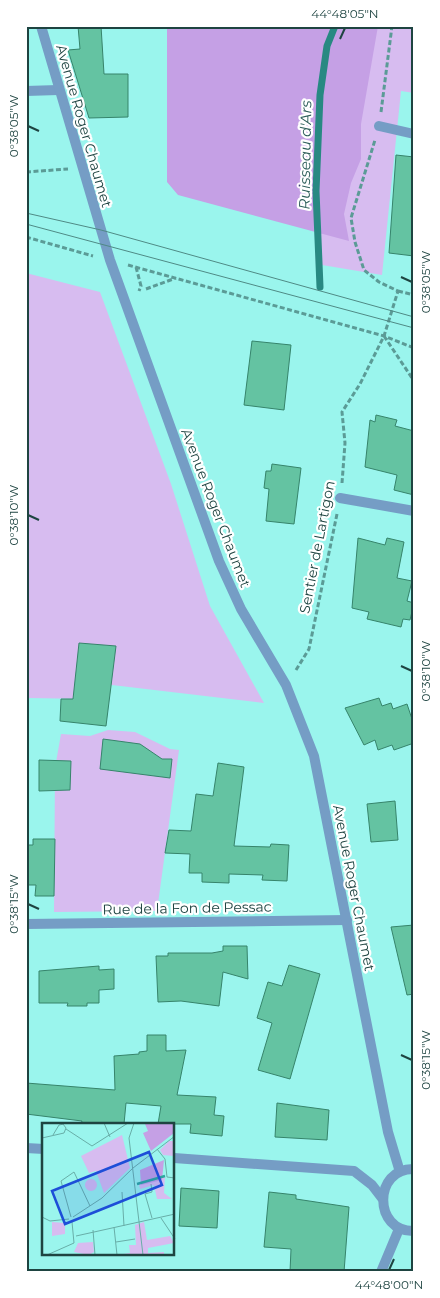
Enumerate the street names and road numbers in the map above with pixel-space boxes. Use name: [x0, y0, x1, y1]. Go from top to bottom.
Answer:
street label: Avenue Roger Chaumet: [52, 42, 116, 210]
street label: Avenue Roger Chaumet: [177, 426, 255, 590]
street label: Sentier de Lartigon: [295, 479, 339, 615]
street label: Avenue Roger Chaumet: [329, 803, 379, 973]
street label: Rue de la Fon de Pessac: [102, 898, 272, 918]

